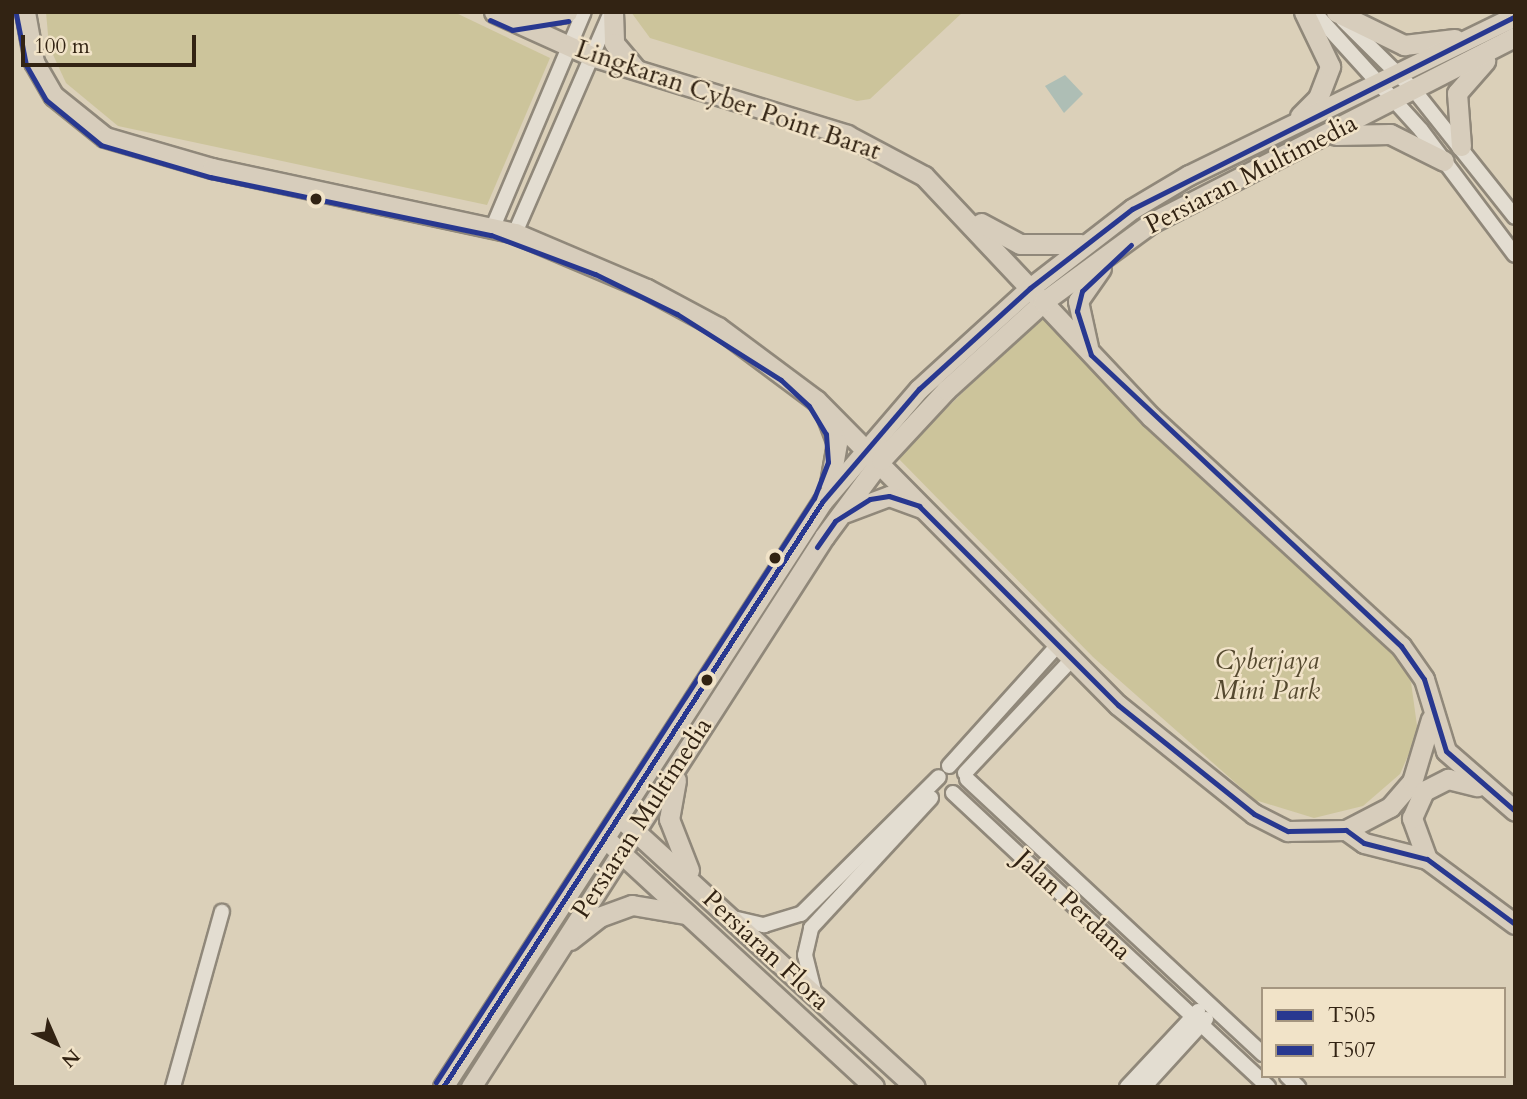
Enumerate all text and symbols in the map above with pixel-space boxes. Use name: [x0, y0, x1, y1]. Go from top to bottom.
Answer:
scale bar: [24, 21, 200, 65]
text: 100 m: [34, 32, 90, 61]
street label: Lingkaran Cyber Point Barat: [571, 33, 885, 167]
street label: Persiaran Multimedia: [1140, 107, 1362, 241]
unlabelled marker: [309, 192, 323, 206]
unlabelled marker: [768, 551, 782, 565]
park label: Cyberjaya Mini Park: [1214, 645, 1320, 706]
unlabelled marker: [700, 673, 714, 687]
street label: Persiaran Multimedia: [565, 712, 719, 924]
street label: Jalan Perdana: [1008, 843, 1138, 967]
street label: Persiaran Flora: [696, 883, 836, 1017]
legend: [1261, 987, 1506, 1078]
text: T505: [1328, 1001, 1376, 1030]
north arrow: [21, 1008, 91, 1078]
text: T507: [1328, 1036, 1376, 1065]
text: N: [56, 1043, 86, 1073]

